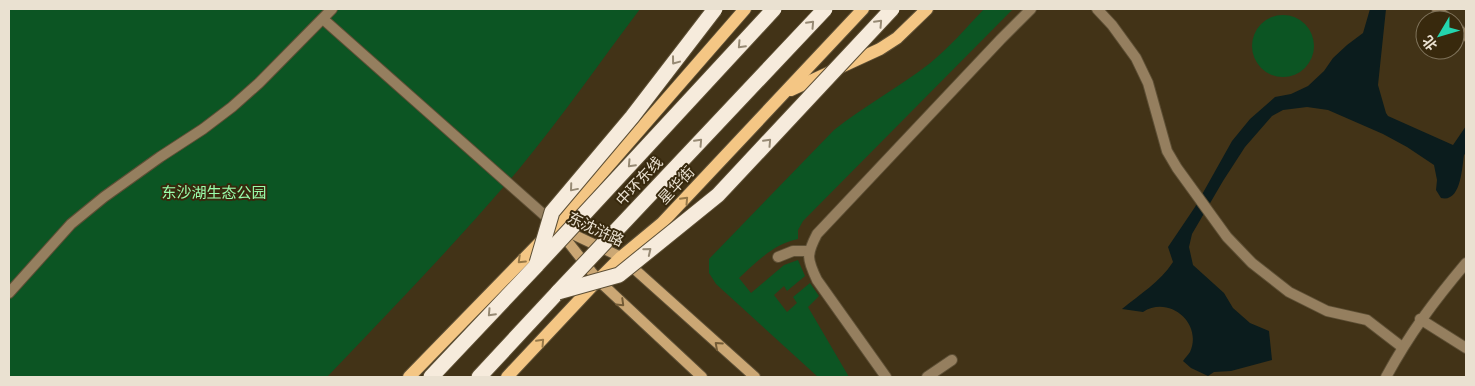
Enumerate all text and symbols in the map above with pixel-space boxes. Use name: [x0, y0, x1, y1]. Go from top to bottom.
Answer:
north arrow: [1415, 10, 1465, 60]
one-way arrow: [805, 20, 814, 29]
one-way arrow: [873, 20, 882, 29]
text: 北: [1418, 32, 1441, 54]
one-way arrow: [738, 39, 747, 48]
one-way arrow: [672, 55, 681, 65]
one-way arrow: [762, 138, 771, 147]
one-way arrow: [693, 139, 702, 148]
street label: 中环东线: [611, 152, 667, 210]
one-way arrow: [628, 158, 637, 167]
street label: 星华街: [653, 161, 699, 209]
park label: 东沙湖生态公园: [161, 182, 267, 203]
one-way arrow: [569, 182, 578, 191]
one-way arrow: [679, 196, 688, 205]
street label: 东沈浒路: [564, 207, 628, 251]
one-way arrow: [642, 249, 651, 257]
one-way arrow: [518, 254, 527, 263]
one-way arrow: [616, 297, 625, 306]
one-way arrow: [488, 308, 497, 317]
one-way arrow: [535, 338, 544, 347]
one-way arrow: [715, 342, 724, 351]

